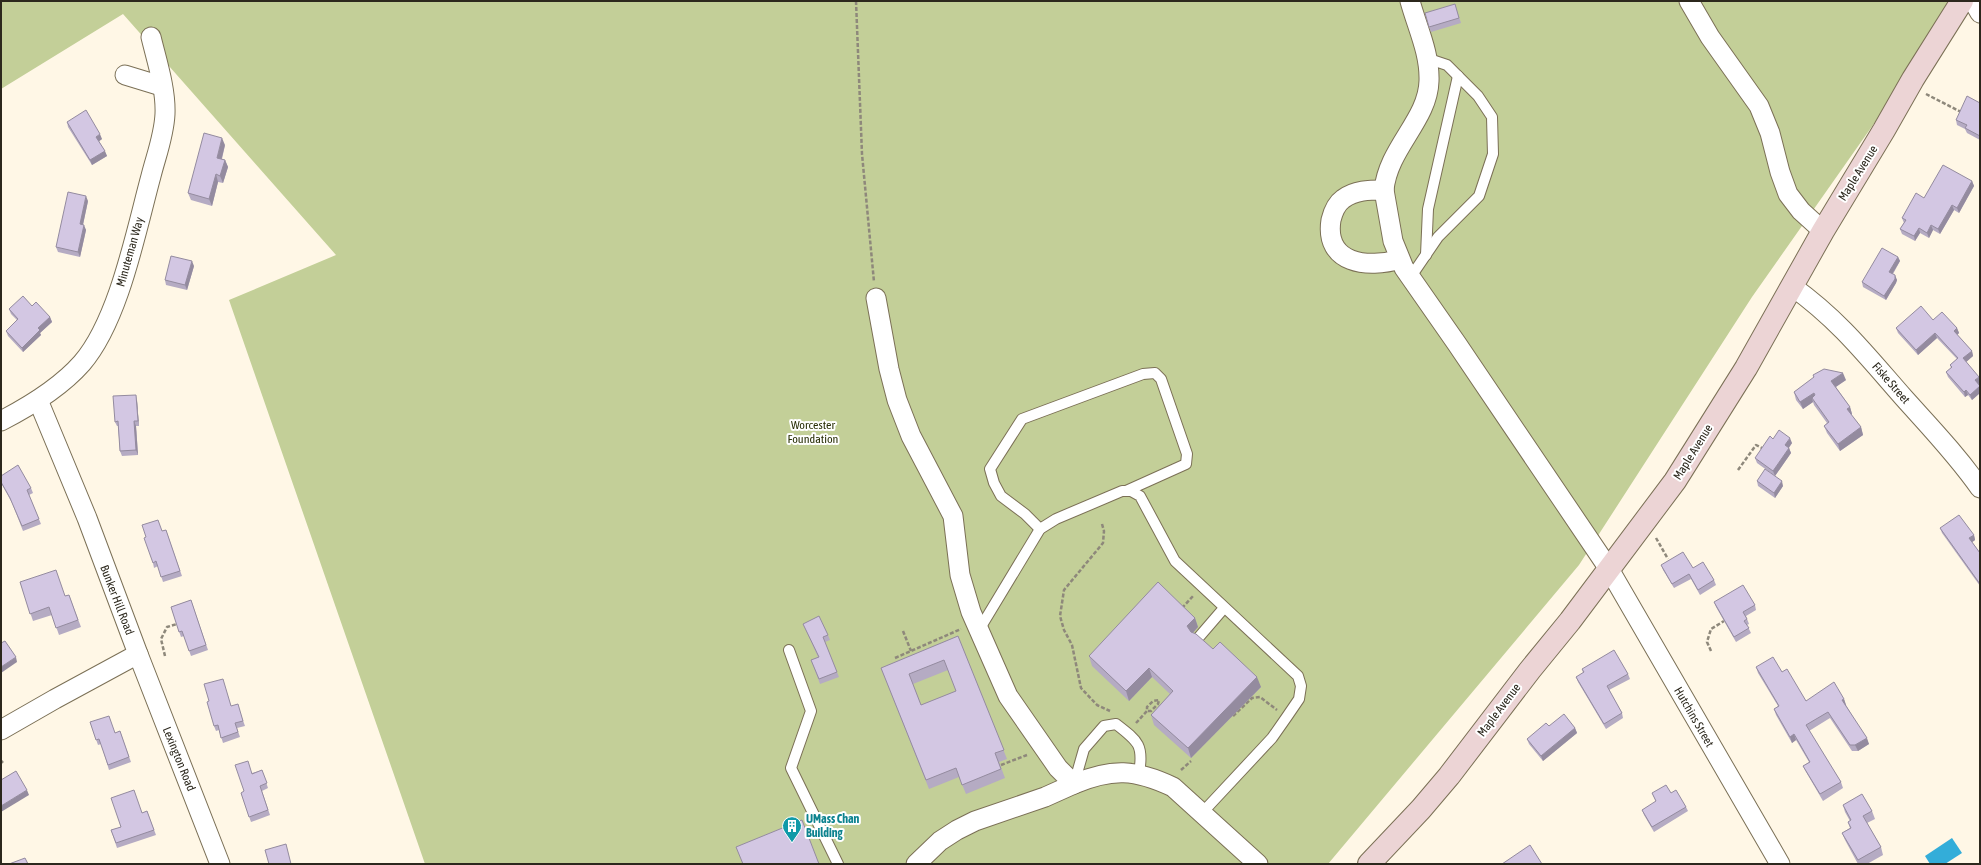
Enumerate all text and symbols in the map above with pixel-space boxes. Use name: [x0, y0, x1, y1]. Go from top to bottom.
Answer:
street label: Maple Avenue: [1835, 143, 1881, 203]
street label: Minuteman Way: [113, 216, 147, 288]
street label: Fiske Street: [1869, 359, 1913, 407]
park label: Worcester Foundation: [788, 418, 838, 446]
street label: Maple Avenue: [1670, 422, 1716, 482]
street label: Bunker Hill Road: [97, 563, 137, 637]
street label: Maple Avenue: [1475, 681, 1523, 739]
street label: Hutchins Street: [1671, 684, 1717, 750]
street label: Lexington Road: [160, 725, 198, 793]
place label: UMass Chan Building: [806, 812, 860, 840]
building icon: UMass Chan Building: [781, 815, 803, 843]

